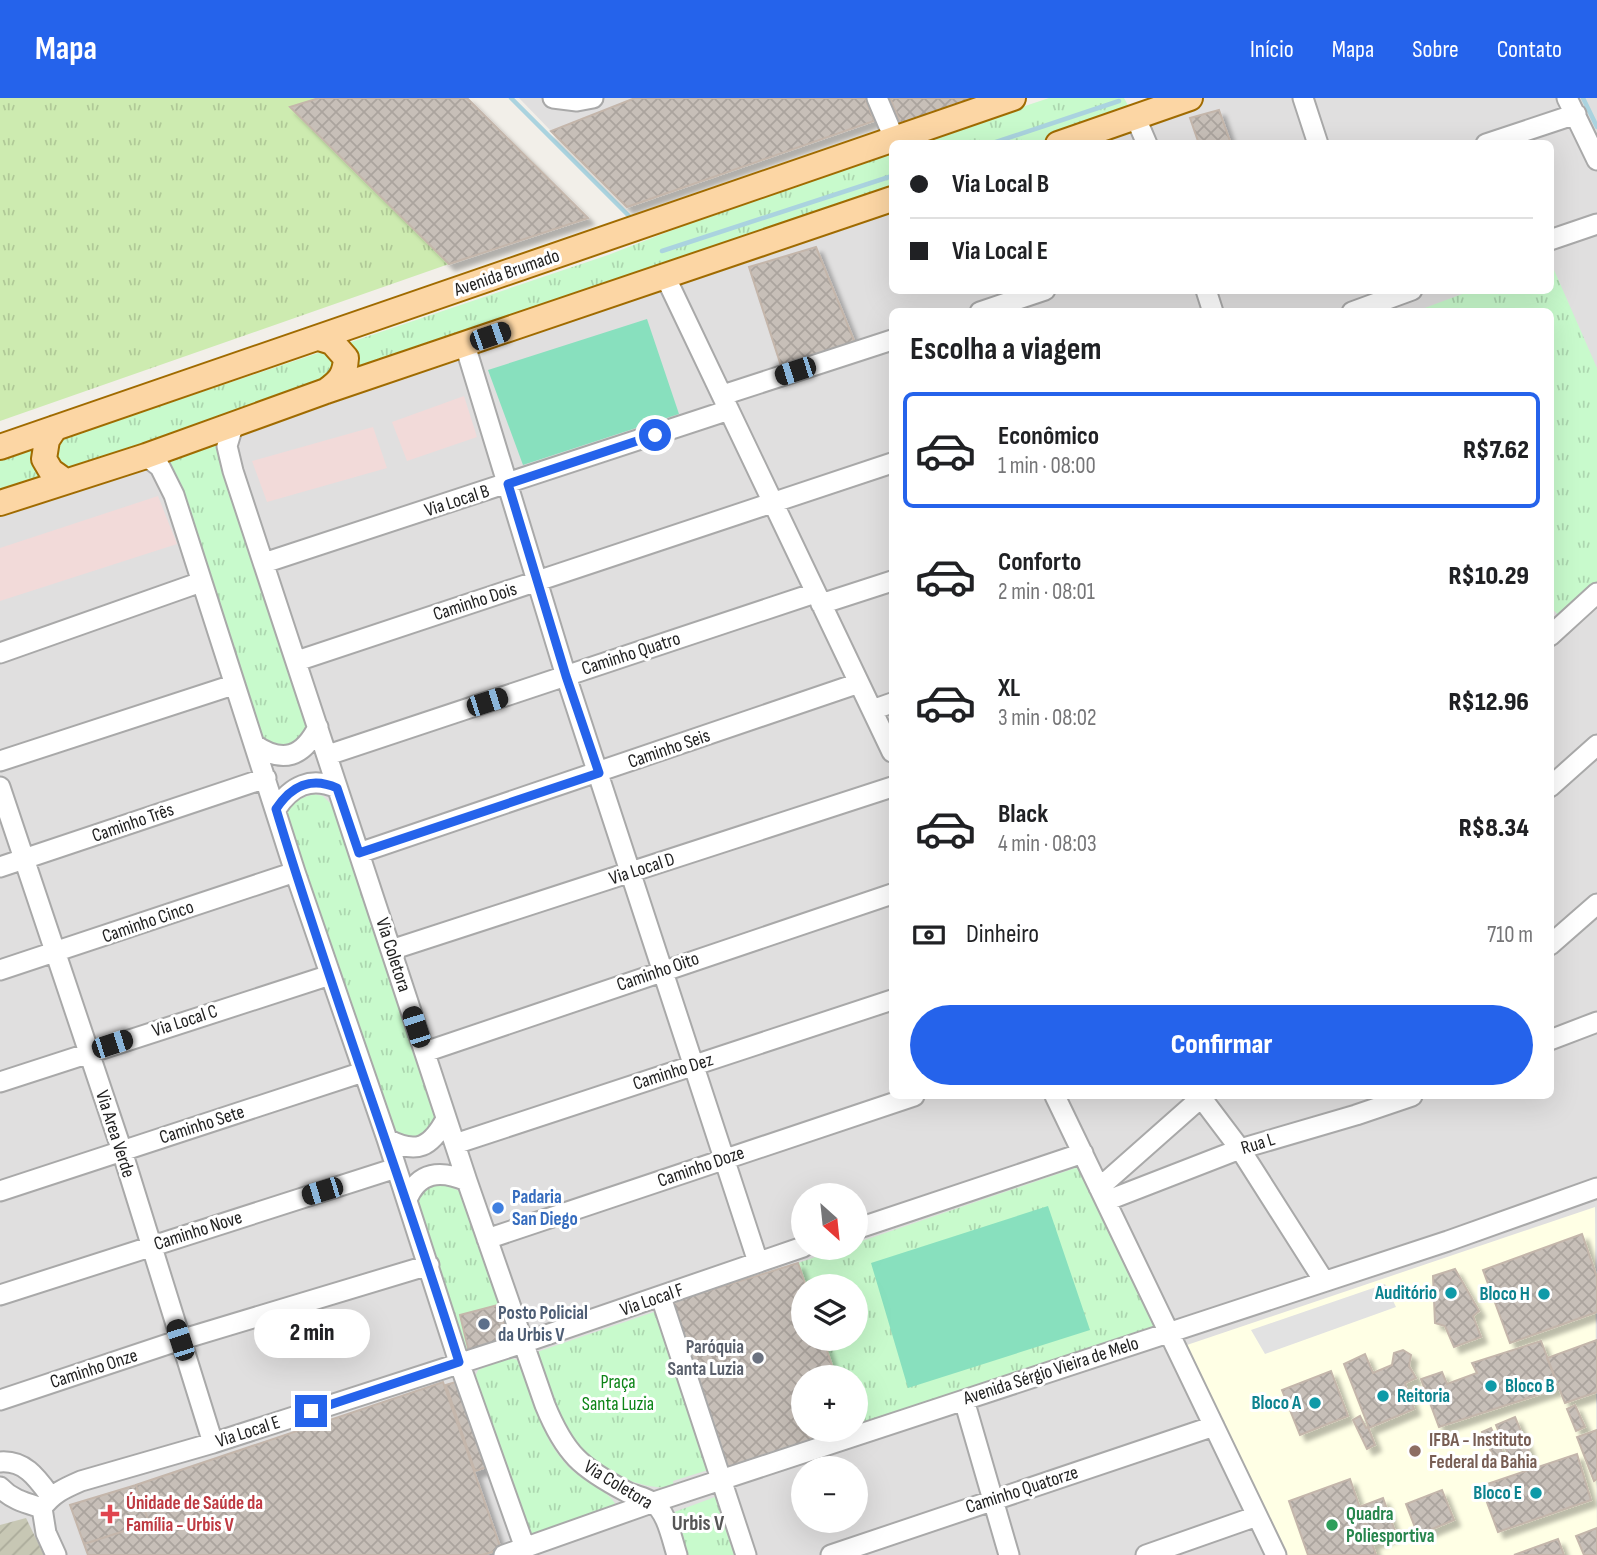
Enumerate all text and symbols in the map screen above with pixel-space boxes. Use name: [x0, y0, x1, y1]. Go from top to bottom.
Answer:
text: Mapa: [35, 29, 97, 69]
text: Início: [1250, 35, 1294, 64]
text: Mapa: [1332, 35, 1374, 64]
text: Sobre: [1412, 35, 1459, 64]
text: Contato: [1497, 35, 1562, 64]
text: Via Local B: [952, 169, 1049, 200]
text: Via Local E: [952, 236, 1048, 267]
street label: Avenida Brumado: [450, 244, 563, 302]
car: [467, 319, 514, 353]
text: Escolha a viagem: [910, 330, 1102, 369]
car: [772, 355, 819, 387]
route start: [639, 419, 671, 451]
icon: car: [914, 419, 977, 482]
text: Econômico: [998, 421, 1099, 452]
text: R$7.62: [1463, 435, 1529, 466]
text: 1 min · 08:00: [998, 452, 1096, 480]
street label: Via Local B: [422, 480, 492, 522]
icon: car: [914, 545, 977, 608]
text: Conforto: [998, 547, 1081, 578]
text: R$10.29: [1448, 561, 1529, 592]
street label: Caminho Dois: [430, 578, 520, 626]
text: 2 min · 08:01: [998, 578, 1095, 606]
street label: Caminho Quatro: [579, 627, 683, 681]
icon: car: [914, 671, 977, 734]
text: XL: [998, 673, 1020, 704]
car: [464, 686, 511, 718]
text: R$12.96: [1448, 687, 1529, 718]
text: 3 min · 08:02: [998, 704, 1096, 732]
street label: Caminho Seis: [625, 724, 713, 774]
icon: car: [914, 797, 977, 860]
street label: Caminho Três: [89, 798, 177, 848]
text: Black: [998, 799, 1048, 830]
text: R$8.34: [1459, 813, 1529, 844]
text: 4 min · 08:03: [998, 830, 1097, 858]
street label: Via Local D: [606, 848, 678, 890]
street label: Caminho Cinco: [99, 896, 197, 948]
street label: Via Coletora: [370, 915, 416, 995]
icon: cash: [910, 916, 948, 954]
text: Dinheiro: [966, 919, 1039, 950]
text: 710 m: [1487, 921, 1533, 949]
street label: Caminho Oito: [614, 947, 702, 997]
street label: Via Local C: [149, 1000, 221, 1042]
car: [400, 1004, 433, 1050]
button: Confirmar: [910, 1005, 1533, 1085]
car: [89, 1028, 136, 1060]
street label: Caminho Dez: [630, 1048, 716, 1096]
street label: Via Area Verde: [90, 1087, 140, 1181]
street label: Caminho Sete: [157, 1100, 247, 1150]
street label: Rua L: [1238, 1128, 1278, 1160]
street label: Caminho Doze: [655, 1141, 747, 1193]
car: [299, 1175, 346, 1207]
north arrow: [791, 1183, 868, 1260]
map controls: [791, 1183, 868, 1533]
place label: Padaria San Diego: [512, 1186, 578, 1231]
marker: Padaria San Diego: [490, 1200, 506, 1216]
street label: Caminho Nove: [151, 1206, 245, 1256]
button: layers: [791, 1274, 868, 1351]
street label: Via Local F: [617, 1278, 687, 1322]
place label: Auditório: [1374, 1282, 1437, 1305]
place label: Bloco H: [1479, 1283, 1530, 1306]
marker: Auditório: [1443, 1285, 1459, 1301]
marker: Bloco H: [1536, 1286, 1552, 1302]
place label: Posto Policial da Urbis V: [498, 1302, 588, 1347]
callout: 2 min: [253, 1310, 369, 1358]
marker: Posto Policial da Urbis V: [476, 1316, 492, 1332]
car: [164, 1317, 197, 1363]
text: 2 min: [290, 1319, 334, 1347]
street label: Avenida Sérgio Vieira de Melo: [959, 1332, 1142, 1411]
place label: Paróquia Santa Luzia: [667, 1336, 744, 1381]
street label: Caminho Onze: [47, 1344, 141, 1394]
marker: Paróquia Santa Luzia: [750, 1350, 766, 1366]
button: +: [791, 1365, 868, 1442]
park label: Praça Santa Luzia: [582, 1371, 654, 1416]
place label: Bloco B: [1505, 1375, 1554, 1398]
marker: Bloco B: [1483, 1378, 1499, 1394]
place label: Reitoria: [1397, 1385, 1450, 1408]
marker: Reitoria: [1375, 1388, 1391, 1404]
place label: Bloco A: [1252, 1392, 1302, 1415]
route end: [295, 1395, 327, 1427]
marker: Bloco A: [1307, 1395, 1323, 1411]
street label: Via Local E: [213, 1411, 283, 1453]
place label: IFBA - Instituto Federal da Bahia: [1429, 1429, 1537, 1474]
marker: IFBA - Instituto Federal da Bahia: [1407, 1443, 1423, 1459]
street label: Via Coletora: [579, 1455, 657, 1515]
button: −: [791, 1456, 868, 1533]
street label: Caminho Quatorze: [963, 1461, 1081, 1519]
place label: Bloco E: [1473, 1482, 1522, 1505]
marker: Bloco E: [1528, 1485, 1544, 1501]
place label: Únidade de Saúde da Família - Urbis V: [126, 1492, 263, 1537]
place label: Quadra Poliesportiva: [1346, 1503, 1435, 1548]
marker: Únidade de Saúde da Família - Urbis V: [100, 1504, 120, 1524]
district label: Urbis V: [672, 1511, 725, 1536]
marker: Quadra Poliesportiva: [1324, 1517, 1340, 1533]

